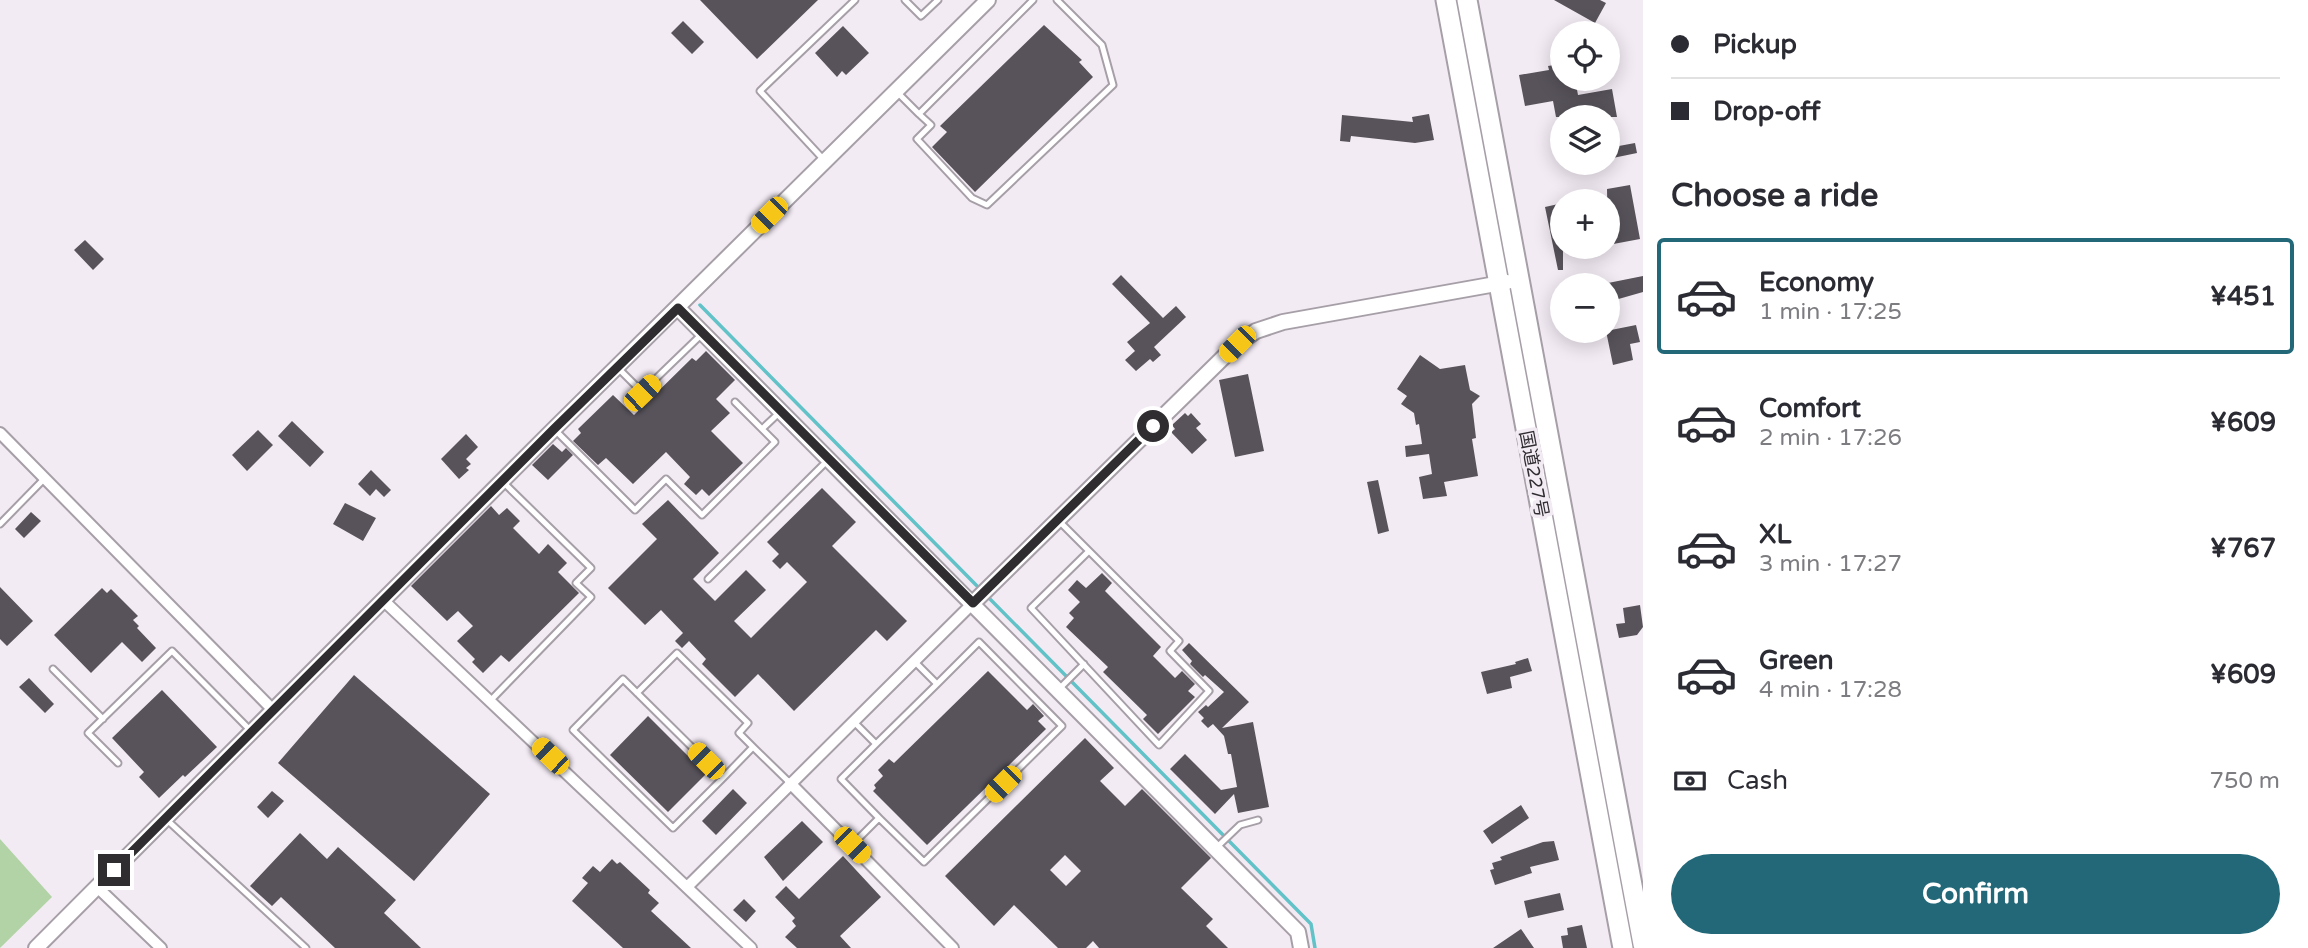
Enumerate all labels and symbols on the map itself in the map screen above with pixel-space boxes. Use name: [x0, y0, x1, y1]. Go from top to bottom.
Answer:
car: [747, 193, 792, 237]
car: [1215, 322, 1260, 366]
car: [620, 371, 665, 415]
route start: [1137, 410, 1169, 442]
street label: 国道227号: [1515, 429, 1553, 519]
car: [528, 734, 573, 778]
car: [684, 739, 729, 783]
car: [981, 762, 1026, 806]
car: [830, 823, 875, 867]
route end: [98, 854, 130, 886]

